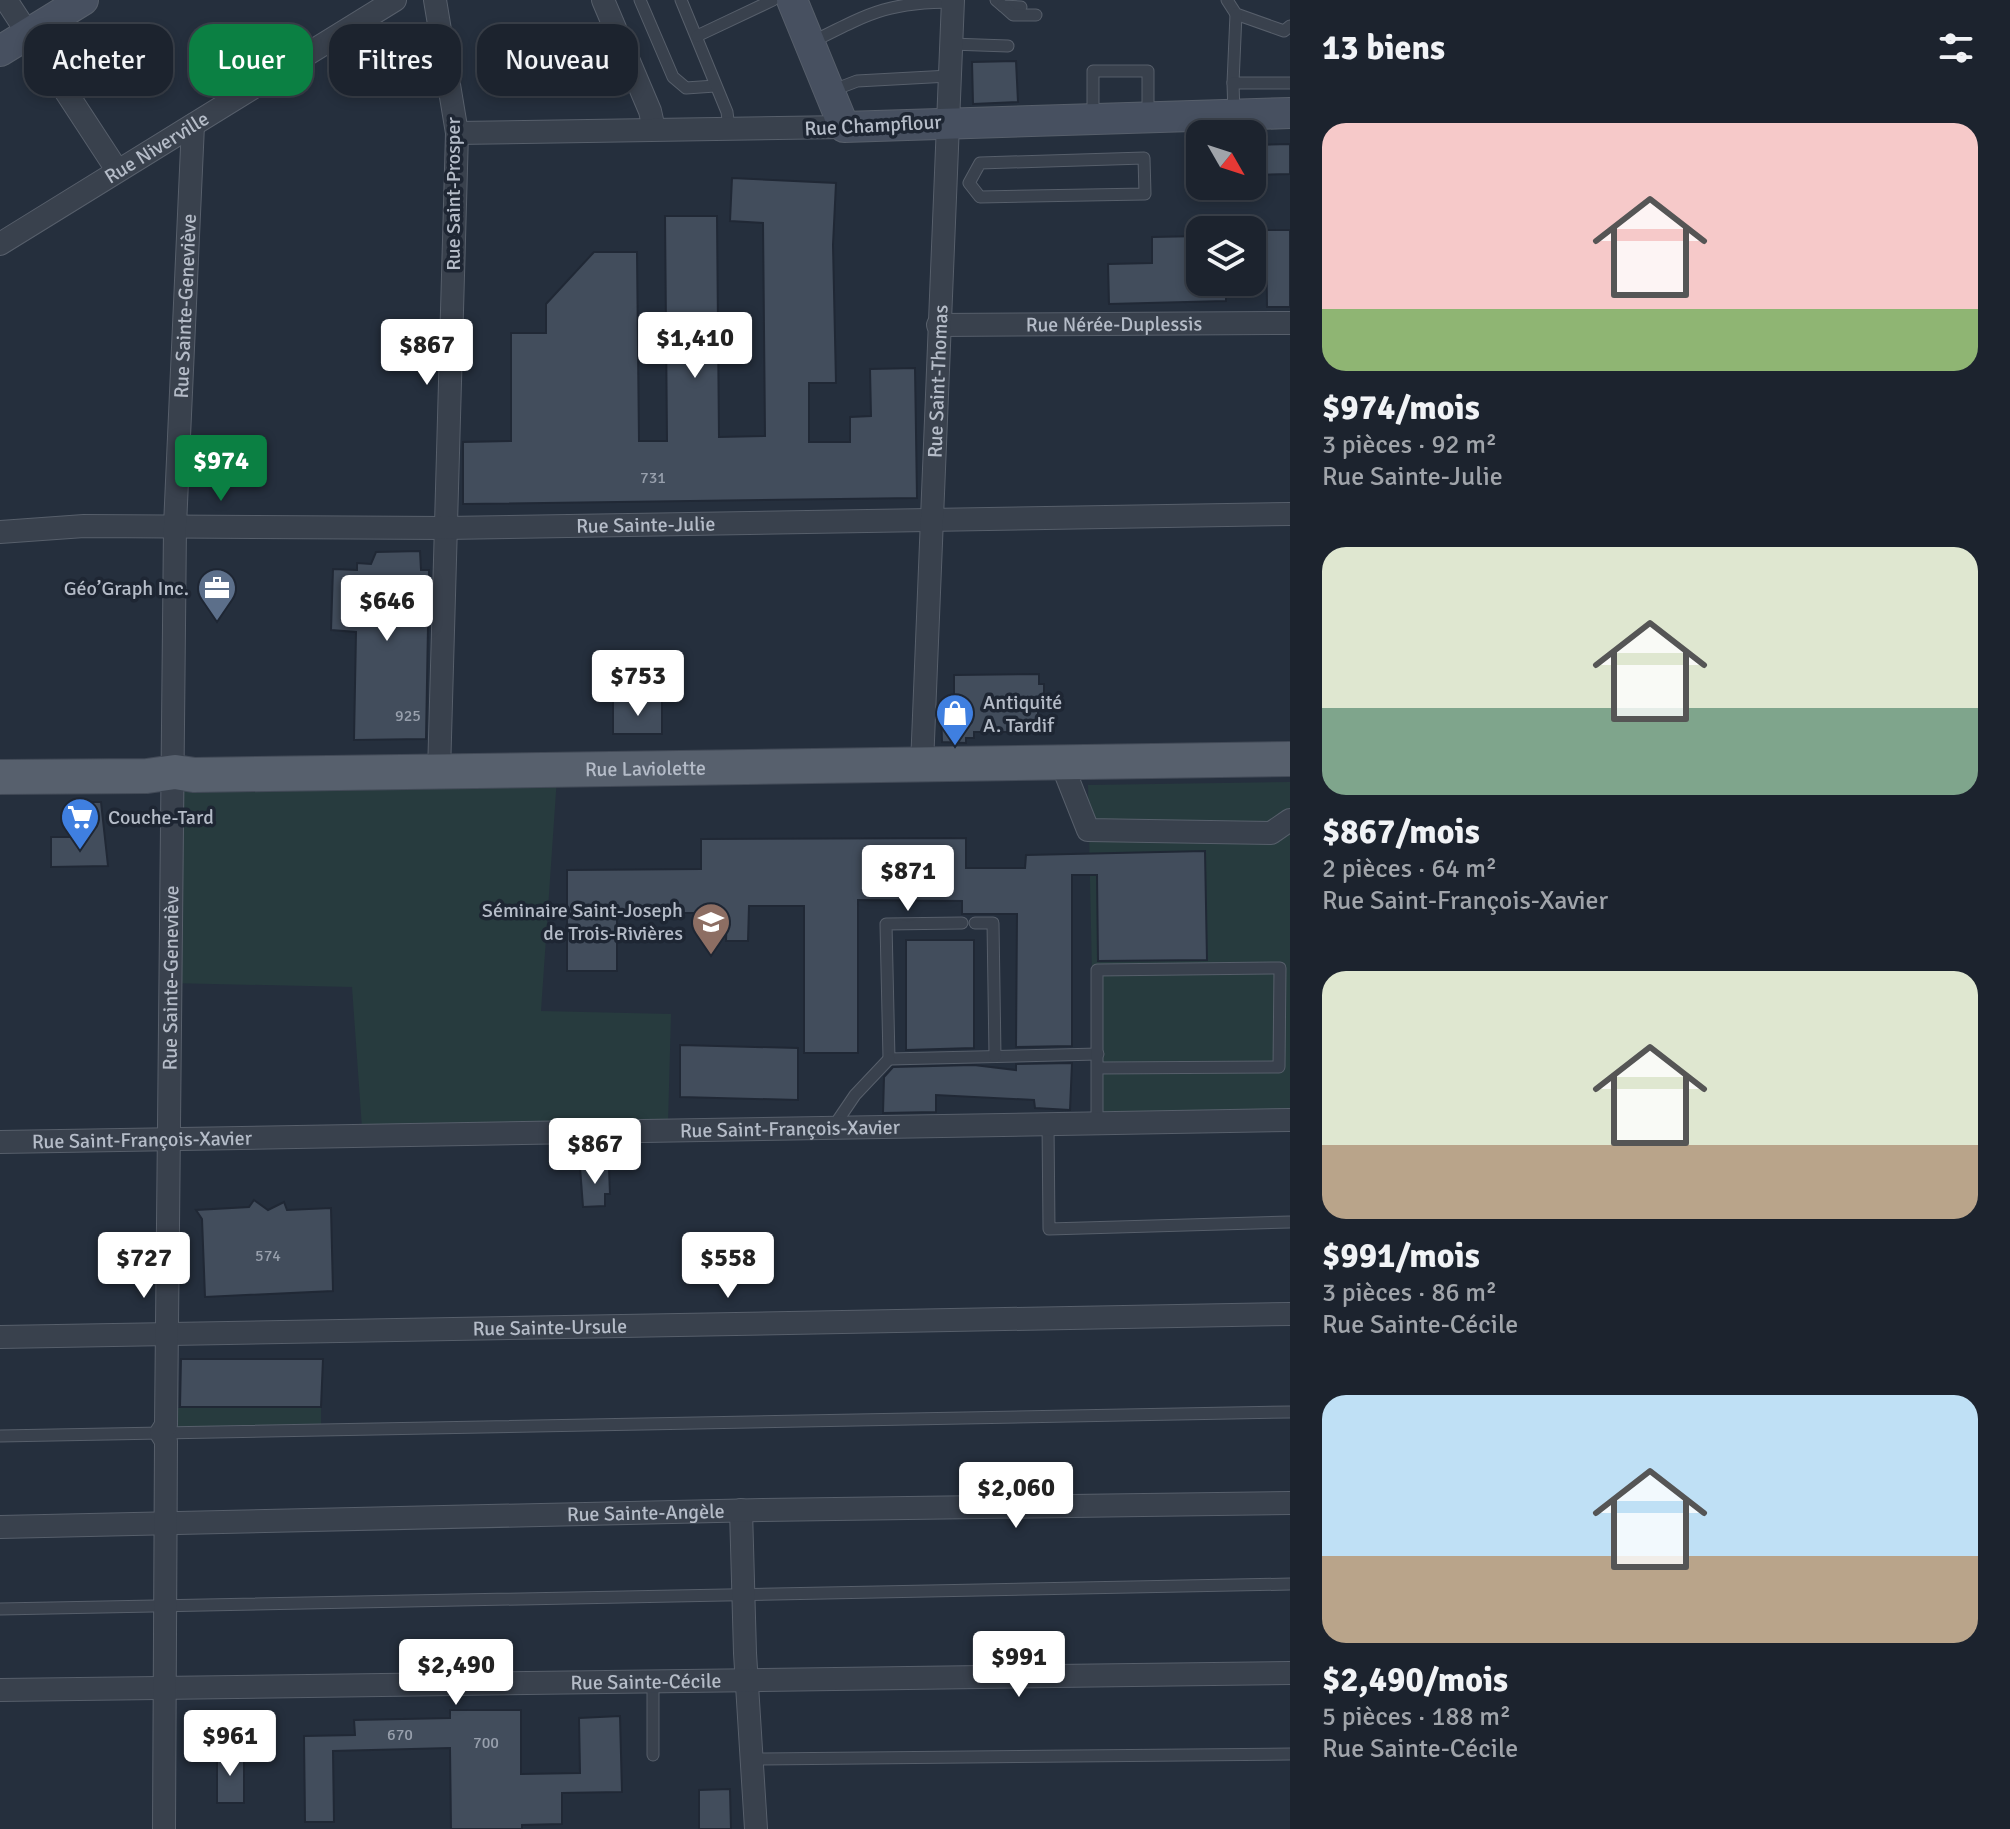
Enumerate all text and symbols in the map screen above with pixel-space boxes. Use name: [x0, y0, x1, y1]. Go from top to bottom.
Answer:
chip: Acheter: [24, 24, 173, 96]
chip: Louer: [189, 24, 313, 96]
chip: Filtres: [329, 24, 461, 96]
chip: Nouveau: [477, 24, 638, 96]
icon: filters: [1934, 26, 1978, 70]
text: 13 biens: [1322, 27, 1445, 69]
street label: Rue Niverville: [100, 106, 214, 189]
street label: Rue Champflour: [804, 109, 943, 142]
street label: Rue Saint-Prosper: [441, 117, 466, 271]
north arrow: [1186, 120, 1266, 200]
map controls: [1186, 120, 1266, 296]
icon: home: [1578, 175, 1722, 319]
street label: Rue Sainte-Geneviève: [169, 213, 202, 399]
button: layers: [1186, 216, 1266, 296]
street label: Rue Saint-Thomas: [922, 304, 954, 459]
street label: Rue Nérée-Duplessis: [1026, 311, 1203, 338]
pin: $1,410: [630, 312, 760, 380]
pin: $867: [380, 319, 474, 387]
text: $1,410: [656, 322, 734, 354]
text: $867: [399, 329, 455, 361]
text: $974/mois: [1322, 387, 1480, 429]
text: 3 pièces · 92 m²: [1322, 429, 1497, 461]
pin: $974: [174, 435, 268, 503]
text: $974: [193, 445, 249, 477]
text: Rue Sainte-Julie: [1322, 461, 1503, 493]
house number: 731: [640, 468, 666, 488]
street label: Rue Sainte-Julie: [576, 512, 716, 539]
office icon: Géo’Graph Inc.: [196, 567, 238, 622]
pin: $646: [340, 575, 434, 643]
place label: Géo’Graph Inc.: [64, 576, 189, 601]
text: $646: [359, 585, 415, 617]
icon: home: [1578, 599, 1722, 743]
pin: $753: [591, 650, 685, 718]
text: $753: [610, 660, 666, 692]
place label: Antiquité A. Tardif: [983, 690, 1062, 738]
shop icon: Antiquité A. Tardif: [934, 692, 976, 747]
house number: 925: [395, 706, 421, 726]
street label: Rue Laviolette: [585, 756, 706, 782]
supermarket icon: Couche-Tard: [59, 796, 101, 851]
place label: Couche-Tard: [108, 805, 214, 830]
text: $867/mois: [1322, 811, 1480, 853]
pin: $871: [861, 845, 955, 913]
text: 2 pièces · 64 m²: [1322, 853, 1497, 885]
text: $871: [880, 855, 936, 887]
street label: Rue Sainte-Geneviève: [158, 885, 184, 1070]
text: Rue Saint-François-Xavier: [1322, 885, 1608, 917]
place label: Séminaire Saint-Joseph de Trois‑Rivières: [482, 898, 683, 946]
school or university icon: Séminaire Saint-Joseph de Trois‑Rivières: [690, 901, 732, 956]
icon: home: [1578, 1023, 1722, 1167]
street label: Rue Saint-François-Xavier: [680, 1115, 901, 1143]
pin: $867: [548, 1118, 642, 1186]
street label: Rue Saint-François-Xavier: [32, 1126, 253, 1154]
text: $867: [567, 1128, 623, 1160]
pin: $727: [97, 1232, 191, 1300]
pin: $558: [681, 1232, 775, 1300]
text: $991/mois: [1322, 1235, 1480, 1277]
text: $727: [116, 1242, 172, 1274]
text: $558: [700, 1242, 756, 1274]
house number: 574: [255, 1246, 281, 1266]
text: 3 pièces · 86 m²: [1322, 1277, 1497, 1309]
text: Rue Sainte-Cécile: [1322, 1309, 1518, 1341]
street label: Rue Sainte-Ursule: [472, 1314, 627, 1342]
icon: home: [1578, 1447, 1722, 1591]
pin: $2,060: [951, 1462, 1081, 1530]
text: $2,060: [977, 1472, 1055, 1504]
street label: Rue Sainte-Angèle: [567, 1499, 725, 1527]
pin: $991: [972, 1631, 1066, 1699]
pin: $2,490: [391, 1639, 521, 1707]
text: $991: [991, 1641, 1047, 1673]
text: $2,490: [417, 1649, 495, 1681]
text: $2,490/mois: [1322, 1659, 1508, 1701]
street label: Rue Sainte-Cécile: [570, 1668, 722, 1695]
text: 5 pièces · 188 m²: [1322, 1701, 1511, 1733]
pin: $961: [183, 1710, 277, 1778]
text: $961: [202, 1720, 258, 1752]
house number: 670: [387, 1725, 413, 1745]
house number: 700: [473, 1733, 499, 1753]
text: Rue Sainte-Cécile: [1322, 1733, 1518, 1765]

